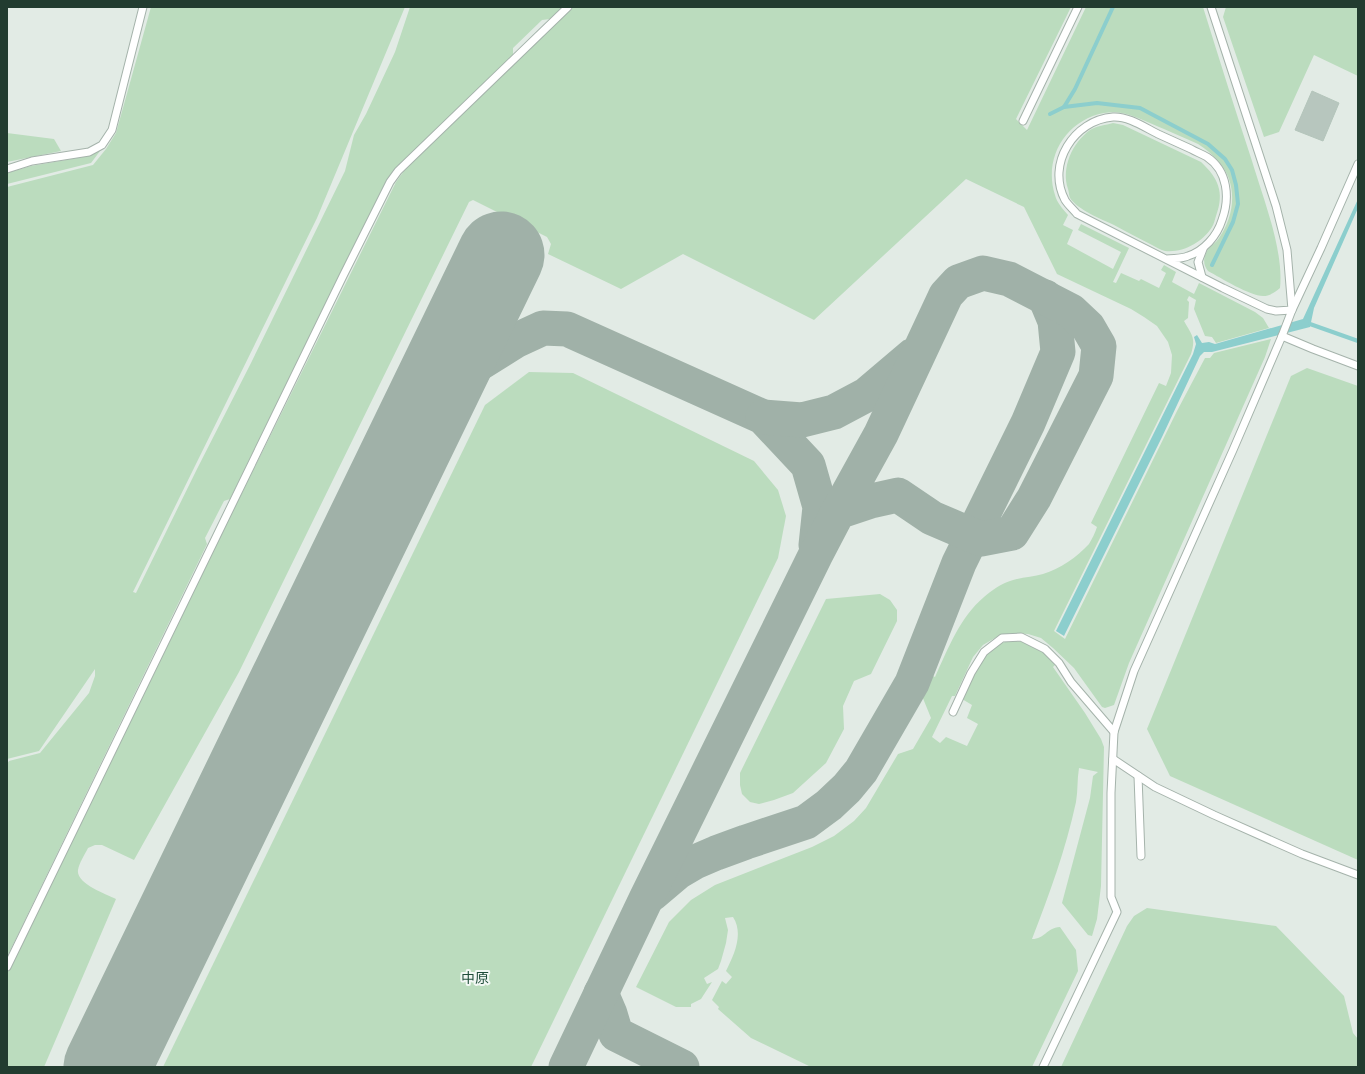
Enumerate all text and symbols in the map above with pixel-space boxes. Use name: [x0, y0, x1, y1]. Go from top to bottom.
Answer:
district label: 中原: [461, 969, 489, 987]

